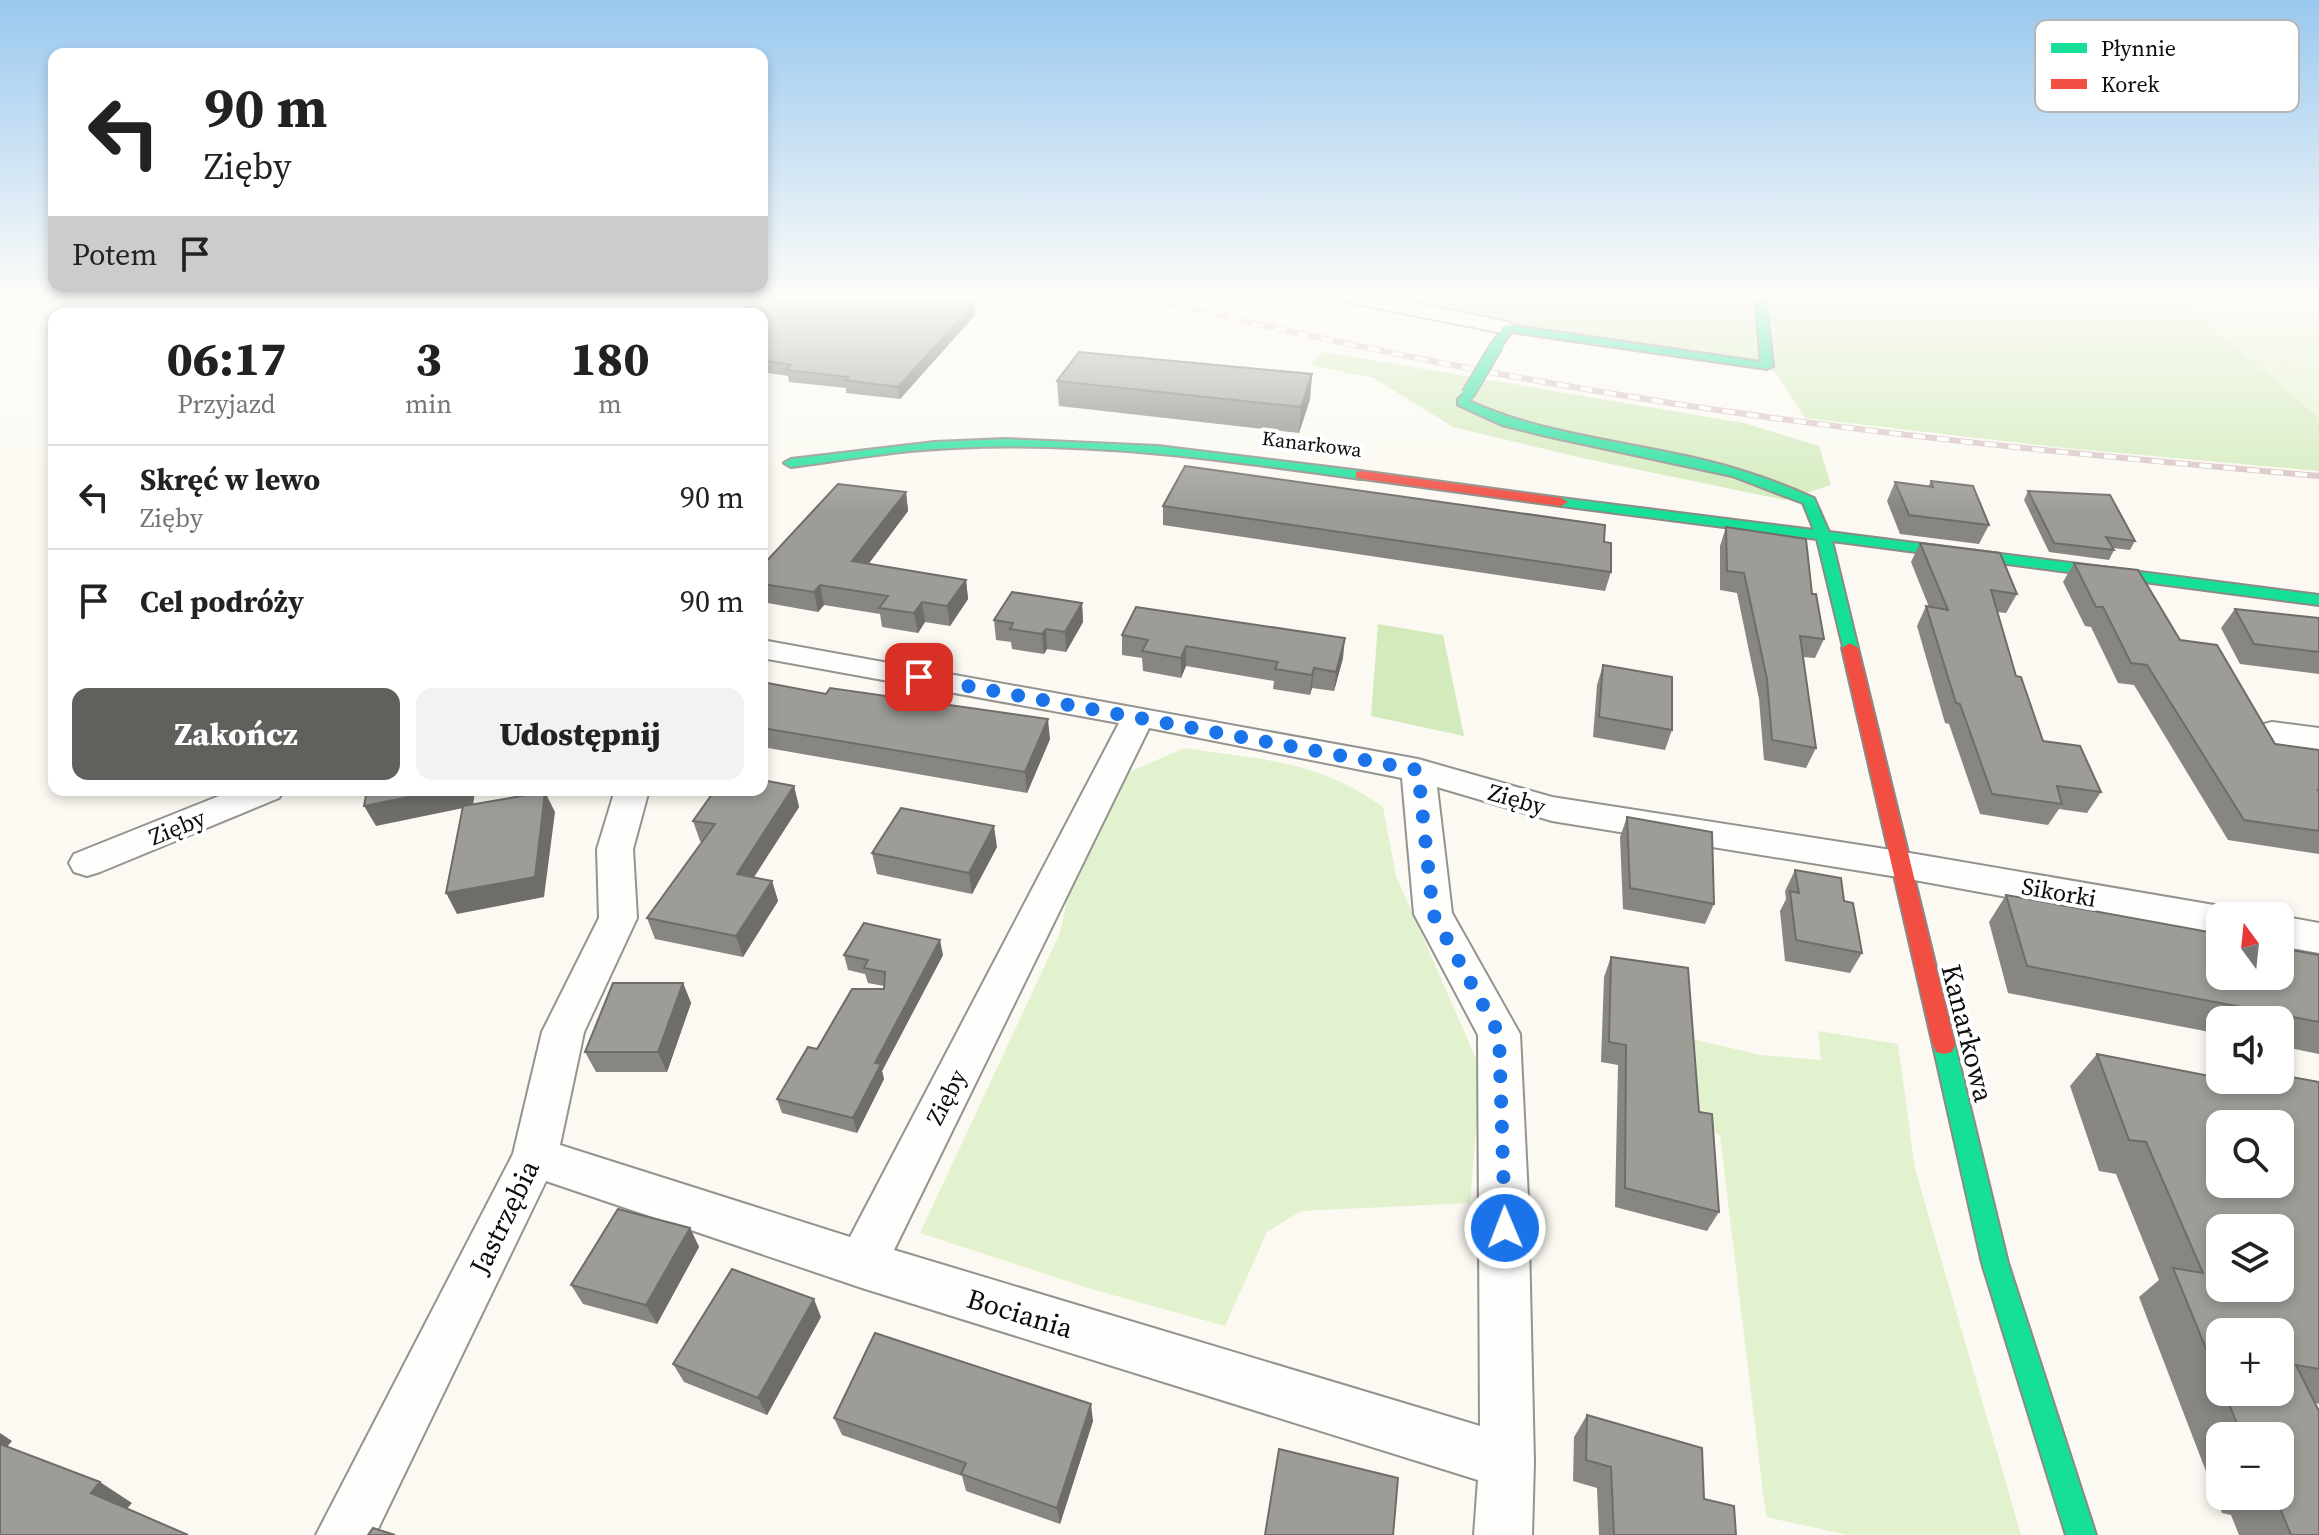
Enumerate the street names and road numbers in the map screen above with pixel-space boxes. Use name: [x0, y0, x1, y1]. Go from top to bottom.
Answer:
street label: Kanarkowa: [1261, 424, 1364, 464]
street label: Zięby: [1484, 775, 1550, 823]
street label: Zięby: [144, 801, 211, 853]
street label: Sikorki: [2019, 869, 2099, 915]
street label: Kanarkowa: [1933, 960, 2004, 1106]
street label: Zięby: [918, 1063, 974, 1130]
street label: Jastrzębia: [460, 1153, 548, 1281]
street label: Bociania: [962, 1279, 1078, 1347]

